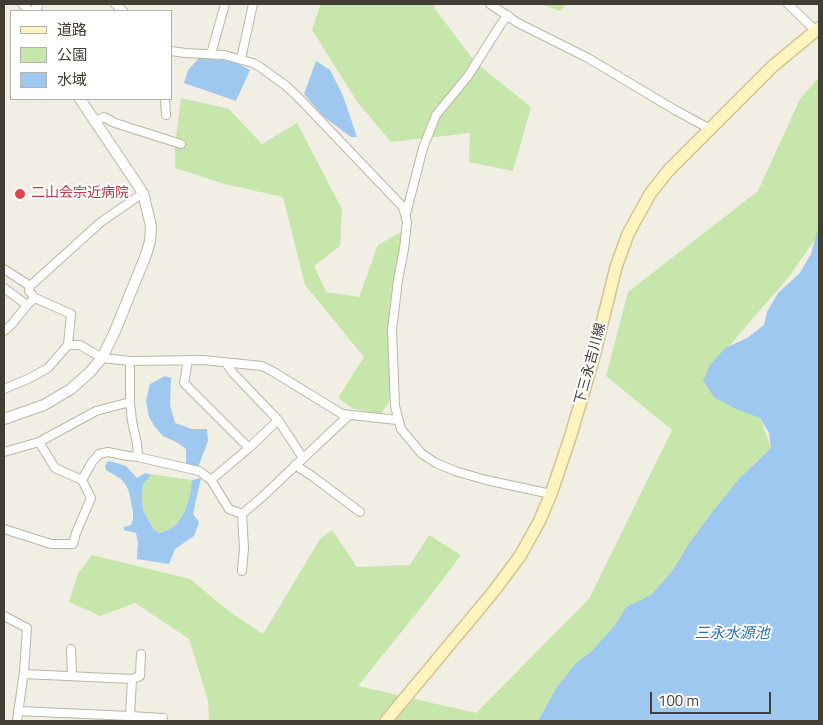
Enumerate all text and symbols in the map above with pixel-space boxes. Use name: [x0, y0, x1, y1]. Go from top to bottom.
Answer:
legend: [10, 10, 172, 100]
text: 道路: [57, 18, 87, 41]
text: 公園: [57, 43, 87, 66]
text: 水域: [57, 68, 87, 91]
place label: 二山会宗近病院: [31, 186, 129, 202]
marker: 二山会宗近病院: [13, 187, 27, 201]
street label: 下三永吉川線: [572, 321, 610, 407]
water label: 三永水源池: [695, 625, 769, 643]
scale bar: [653, 682, 774, 714]
text: 100 m: [658, 689, 699, 712]

